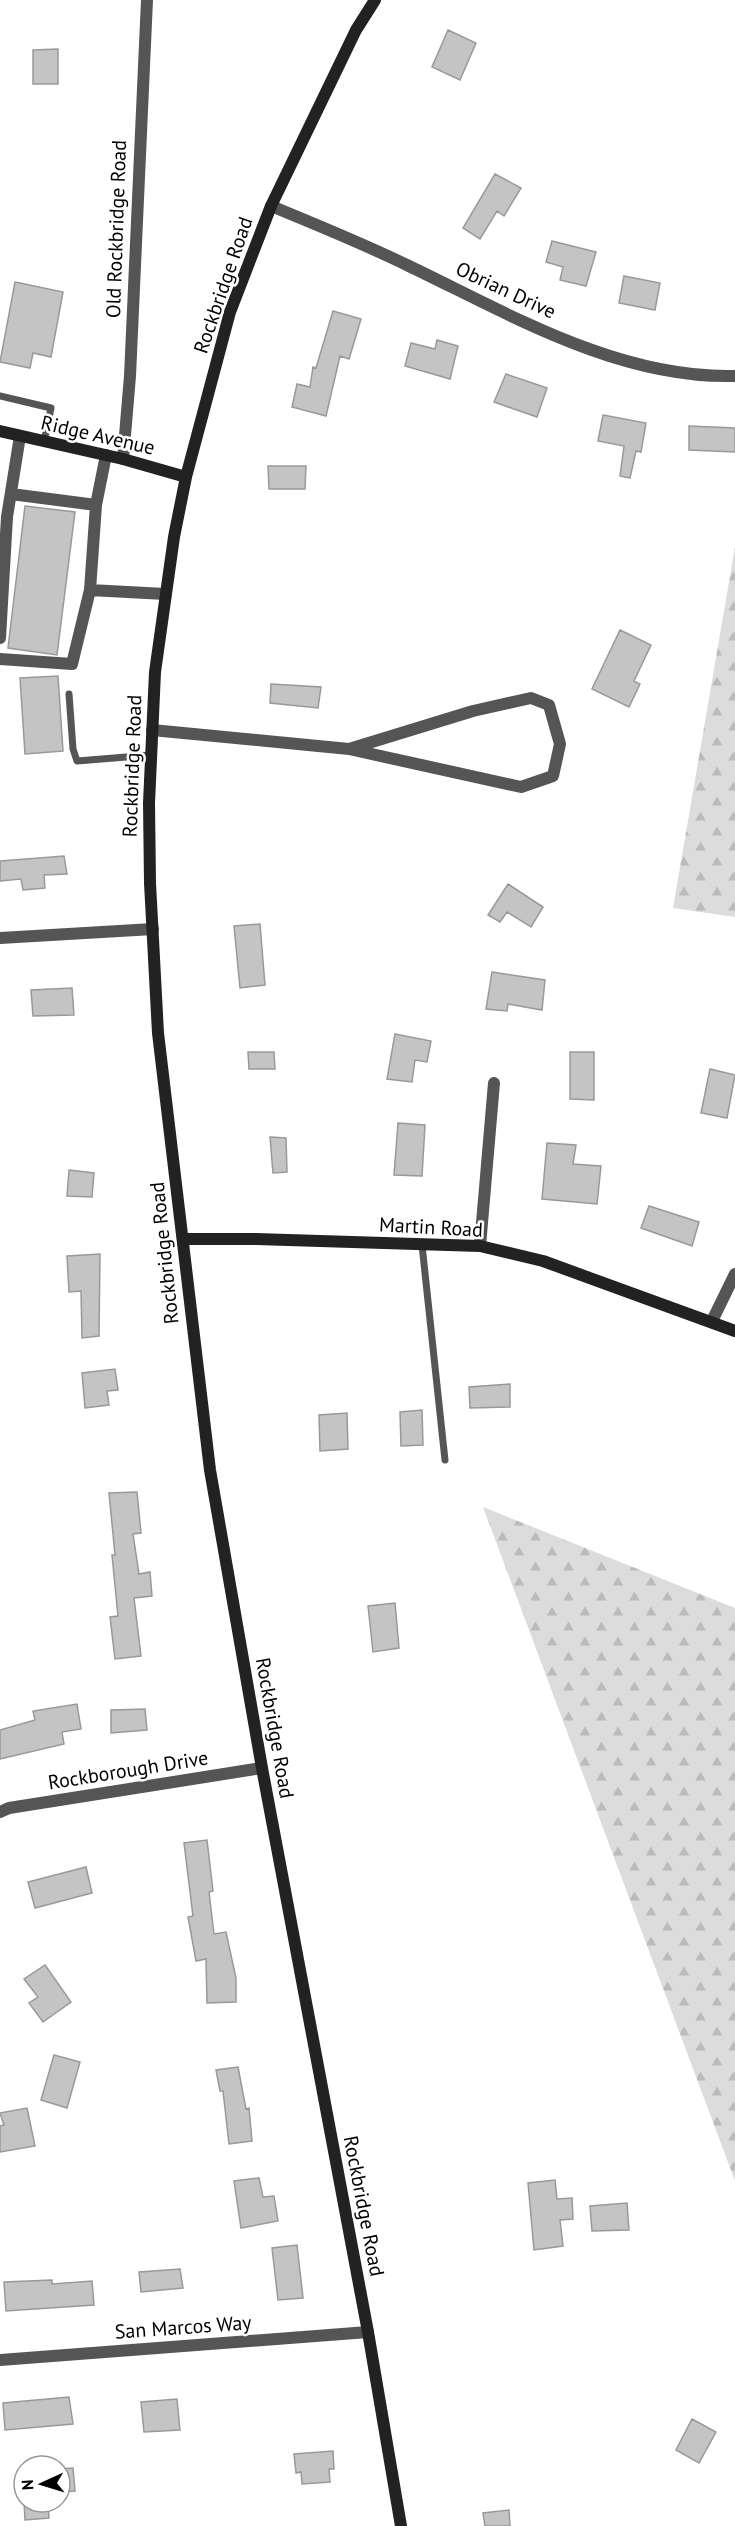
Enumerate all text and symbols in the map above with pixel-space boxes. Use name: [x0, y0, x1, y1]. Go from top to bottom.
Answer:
street label: Old Rockbridge Road: [100, 140, 132, 318]
street label: Rockbridge Road: [188, 213, 258, 357]
street label: Obrian Drive: [452, 255, 560, 325]
street label: Ridge Avenue: [39, 409, 157, 461]
street label: Rockbridge Road: [117, 694, 147, 838]
street label: Rockbridge Road: [144, 1181, 184, 1325]
street label: Martin Road: [378, 1211, 484, 1243]
street label: Rockbridge Road: [250, 1656, 300, 1800]
street label: Rockborough Drive: [46, 1744, 210, 1796]
street label: Rockbridge Road: [338, 2134, 390, 2278]
street label: San Marcos Way: [114, 2309, 253, 2345]
north arrow: [12, 2454, 72, 2514]
text: N: [17, 2479, 37, 2491]

